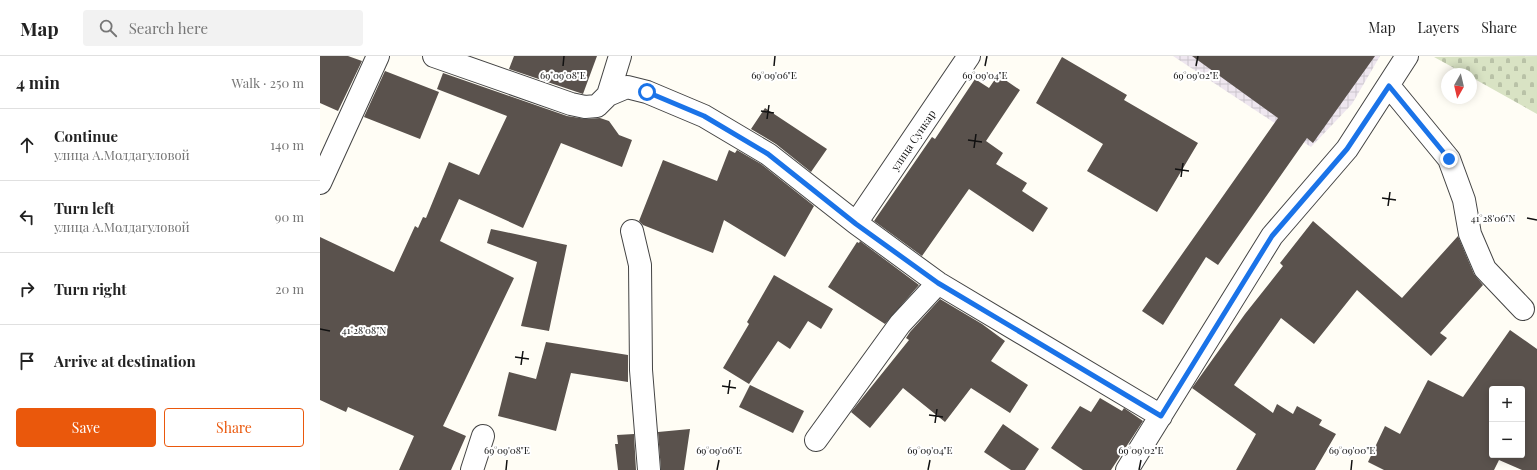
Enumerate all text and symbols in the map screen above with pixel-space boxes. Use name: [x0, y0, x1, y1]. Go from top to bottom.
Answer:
search box: [83, 10, 363, 46]
text: Map: [20, 15, 59, 41]
icon: search: [97, 17, 119, 39]
text: Search here: [129, 18, 208, 38]
text: Map: [1368, 18, 1396, 37]
text: Layers: [1418, 18, 1459, 37]
text: Share: [1481, 18, 1517, 37]
text: 69°09'08"E: [540, 68, 586, 82]
text: 69°09'06"E: [751, 68, 797, 82]
text: 69°09'04"E: [962, 68, 1008, 82]
text: 69°09'02"E: [1173, 68, 1219, 82]
north arrow: [1441, 68, 1477, 104]
text: 4 min: [16, 71, 60, 93]
text: Walk · 250 m: [232, 74, 304, 91]
route start: [638, 83, 656, 101]
street label: улица Сункар: [887, 107, 939, 174]
text: Continue: [54, 126, 118, 146]
icon: ahead: [16, 134, 38, 156]
text: 140 m: [270, 136, 304, 153]
text: улица А.Молдагуловой: [54, 146, 190, 163]
route end: [1440, 150, 1458, 168]
text: Turn left: [54, 198, 115, 218]
icon: left: [16, 206, 38, 228]
text: 90 m: [275, 208, 304, 225]
text: 41°28'06"N: [1471, 211, 1515, 225]
text: улица А.Молдагуловой: [54, 218, 190, 235]
icon: right: [16, 278, 38, 300]
text: Turn right: [54, 279, 127, 299]
text: 20 m: [275, 280, 304, 297]
text: 41°28'08"N: [342, 323, 386, 337]
icon: arrive: [16, 350, 38, 372]
text: Arrive at destination: [54, 351, 196, 371]
map controls: [1489, 386, 1525, 458]
button: +: [1489, 386, 1525, 422]
button: Save: [16, 408, 156, 447]
button: Share: [164, 408, 304, 447]
button: −: [1489, 422, 1525, 458]
text: 69°09'08"E: [484, 443, 530, 457]
text: 69°09'06"E: [696, 443, 742, 457]
text: 69°09'04"E: [907, 443, 953, 457]
text: 69°09'02"E: [1118, 443, 1164, 457]
text: 69°09'00"E: [1329, 443, 1375, 457]

